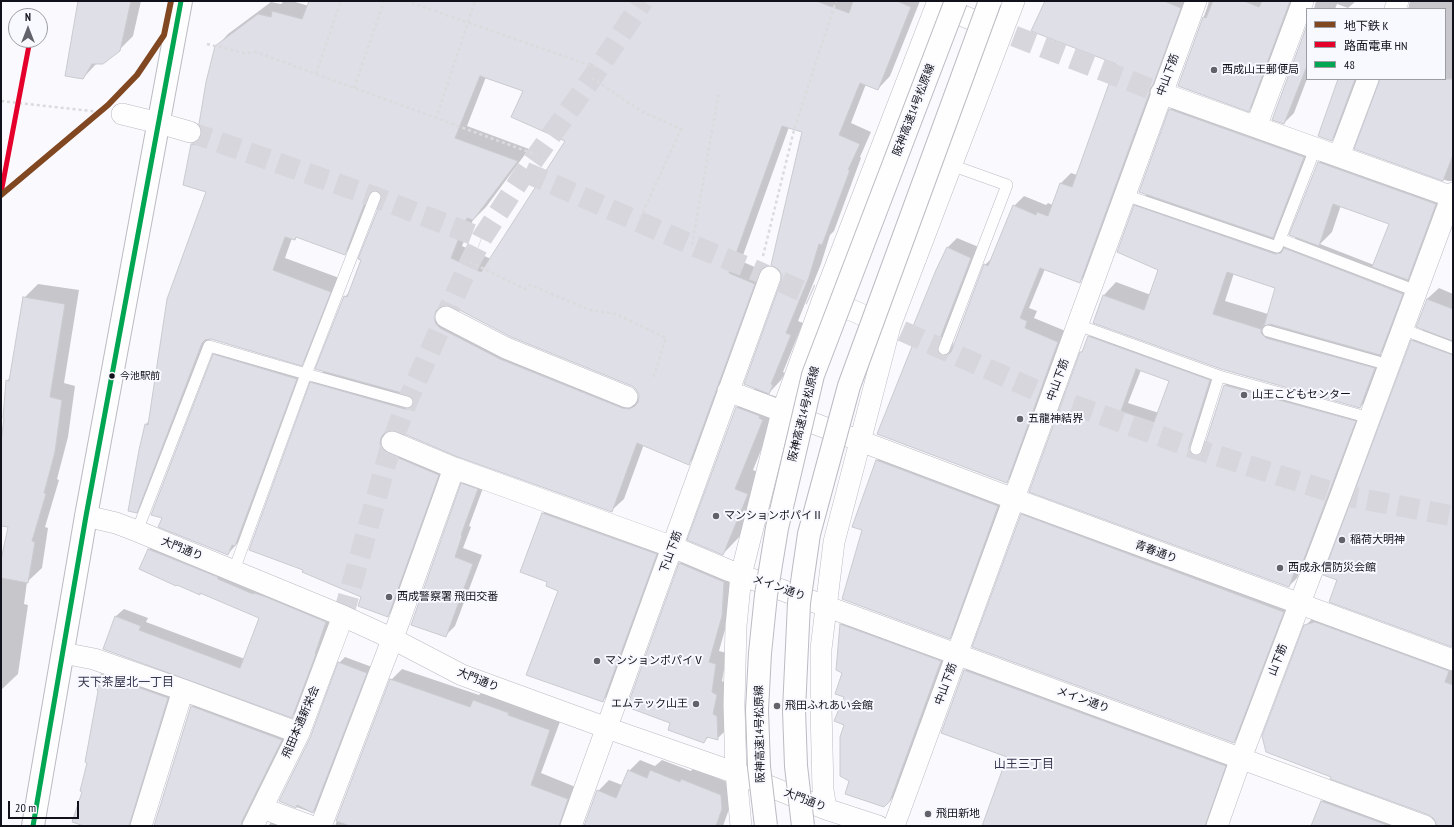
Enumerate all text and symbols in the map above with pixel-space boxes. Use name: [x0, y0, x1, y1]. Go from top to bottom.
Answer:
north arrow: [8, 8, 48, 48]
legend: [1306, 8, 1446, 80]
text: N: [25, 10, 31, 24]
text: 地下鉄 K: [1344, 18, 1388, 33]
text: 路面電車 HN: [1344, 38, 1407, 53]
street label: 中山下筋: [1154, 52, 1182, 98]
text: 48: [1344, 57, 1355, 72]
street label: 阪神高速14号松原線: [890, 62, 938, 158]
place label: 西成山王郵便局: [1222, 63, 1299, 77]
marker: 西成山王郵便局: [1209, 65, 1219, 75]
street label: 中山下筋: [1044, 357, 1072, 403]
street label: 阪神高速14号松原線: [786, 365, 822, 463]
place label: 今池駅前: [120, 370, 160, 382]
marker: 今池駅前: [107, 371, 117, 381]
place label: 山王こどもセンター: [1252, 388, 1351, 402]
marker: 山王こどもセンター: [1239, 390, 1249, 400]
place label: 五龍神結界: [1028, 412, 1083, 426]
marker: 五龍神結界: [1015, 414, 1025, 424]
place label: マンションポパイⅡ: [724, 509, 823, 523]
marker: マンションポパイⅡ: [711, 511, 721, 521]
street label: 下山下筋: [657, 529, 685, 575]
place label: 稲荷大明神: [1350, 533, 1405, 547]
street label: 大門通り: [159, 535, 205, 563]
marker: 稲荷大明神: [1337, 535, 1347, 545]
street label: 青春通り: [1133, 538, 1179, 566]
place label: 西成永信防災会館: [1288, 561, 1376, 575]
marker: 西成永信防災会館: [1275, 563, 1285, 573]
street label: メイン通り: [751, 572, 807, 604]
place label: 西成警察署 飛田交番: [397, 590, 498, 604]
marker: 西成警察署 飛田交番: [384, 592, 394, 602]
street label: 山下筋: [1266, 642, 1290, 678]
place label: マンションポパイⅤ: [605, 654, 704, 668]
marker: マンションポパイⅤ: [592, 656, 602, 666]
street label: 中山下筋: [932, 661, 960, 707]
street label: 大門通り: [455, 666, 501, 694]
district label: 天下茶屋北一丁目: [78, 676, 174, 690]
street label: 飛田本通新栄会: [280, 684, 322, 760]
street label: メイン通り: [1055, 684, 1111, 716]
street label: 阪神高速14号松原線: [753, 685, 767, 783]
place label: エムテック山王: [611, 697, 688, 711]
marker: エムテック山王: [691, 699, 701, 709]
place label: 飛田ふれあい会館: [785, 699, 873, 713]
marker: 飛田ふれあい会館: [772, 701, 782, 711]
district label: 山王三丁目: [994, 758, 1054, 772]
street label: 大門通り: [782, 786, 828, 814]
scale bar: [10, 793, 81, 819]
text: 20 m: [15, 800, 36, 815]
place label: 飛田新地: [936, 807, 980, 821]
marker: 飛田新地: [923, 809, 933, 819]

